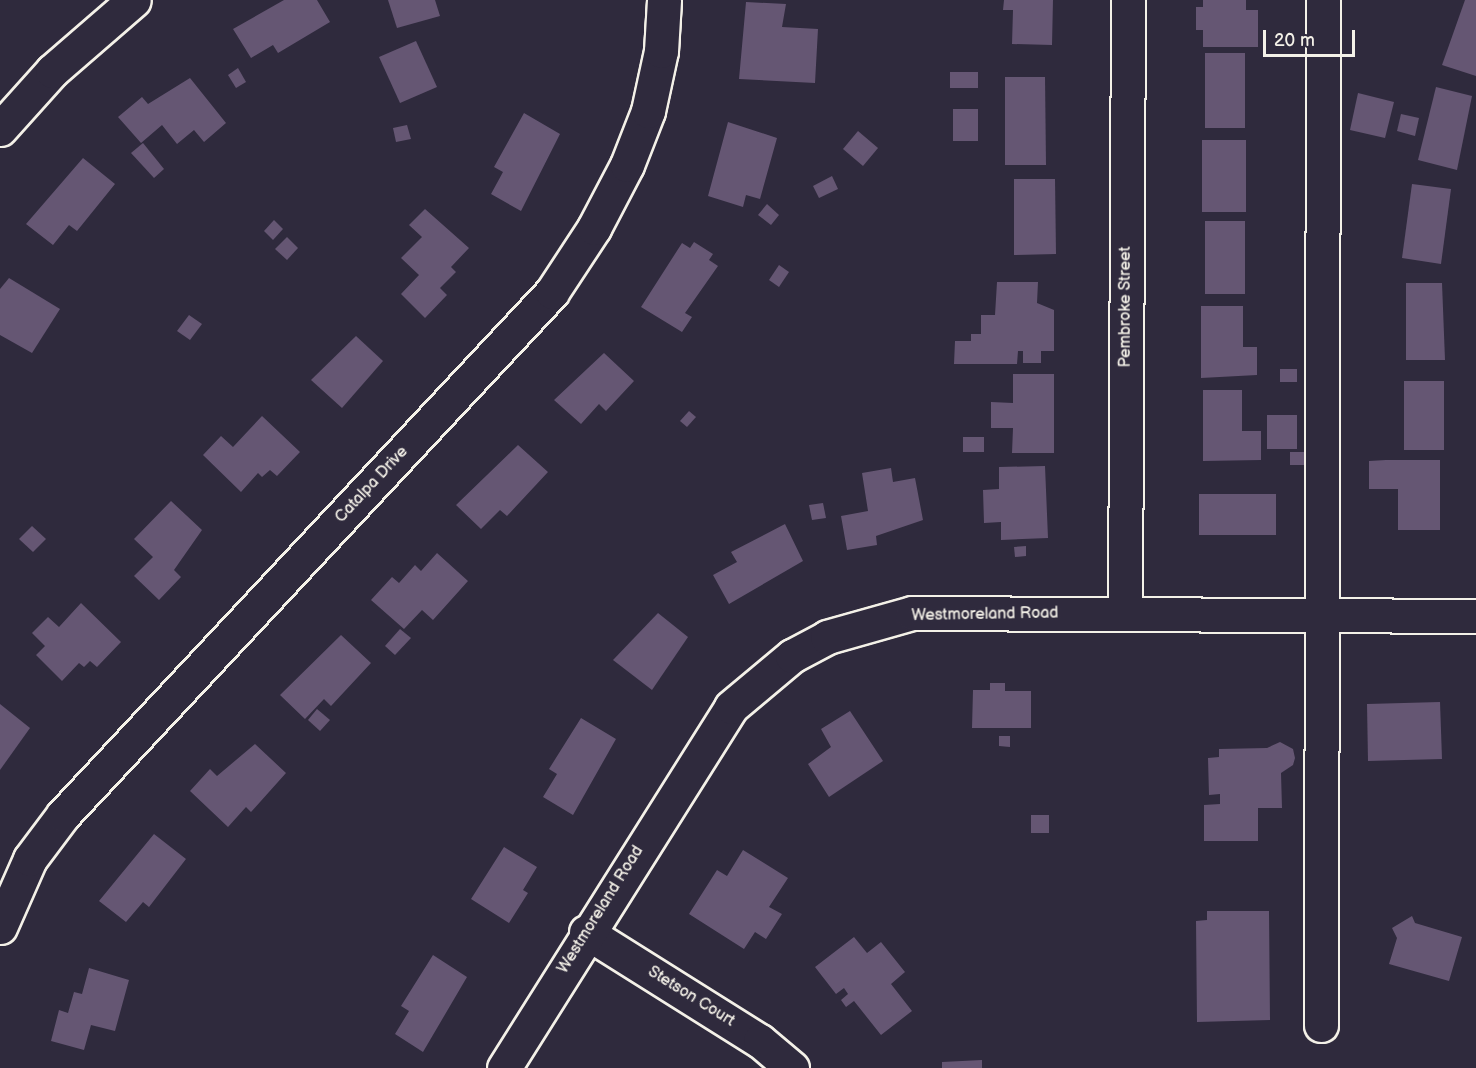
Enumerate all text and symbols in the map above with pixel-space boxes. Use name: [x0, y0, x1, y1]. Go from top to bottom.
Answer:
scale bar: [1266, 18, 1358, 56]
text: 20 m: [1274, 30, 1315, 51]
street label: Pembroke Street: [1116, 246, 1136, 368]
street label: Catalpa Drive: [332, 443, 412, 527]
street label: Westmoreland Road: [911, 604, 1059, 626]
street label: Westmoreland Road: [554, 843, 648, 977]
street label: Stetson Court: [644, 963, 738, 1031]

